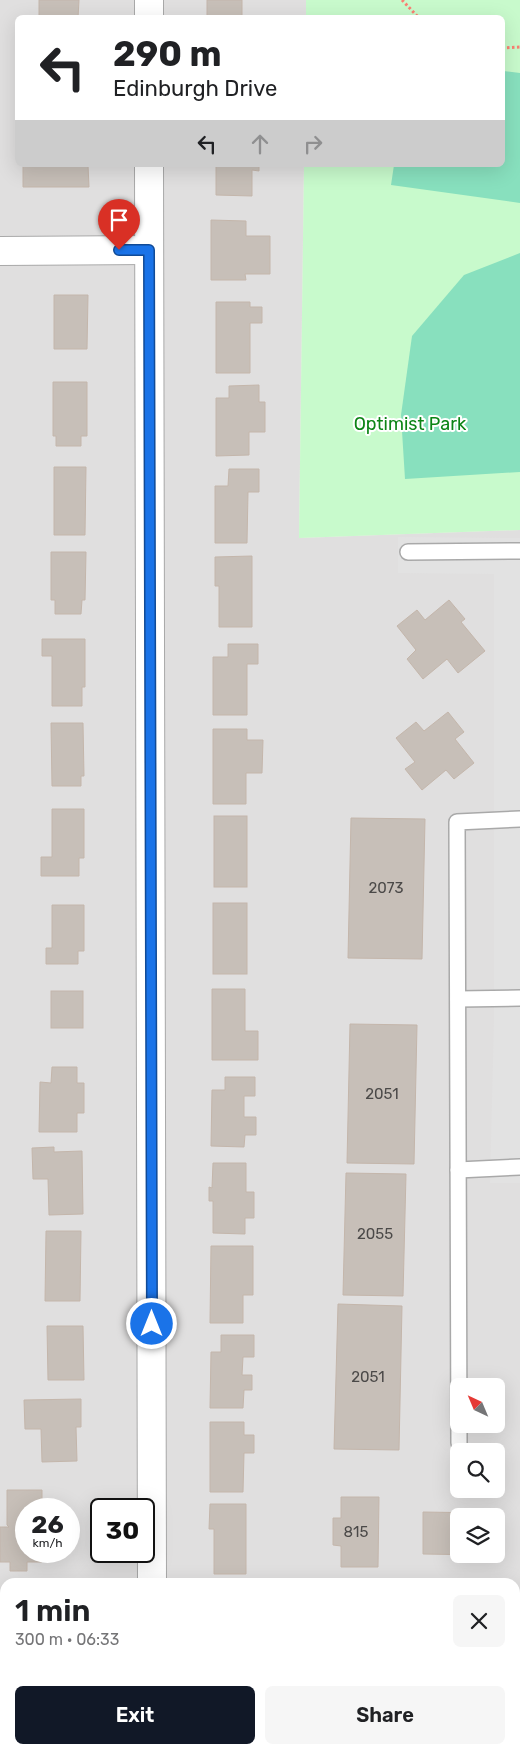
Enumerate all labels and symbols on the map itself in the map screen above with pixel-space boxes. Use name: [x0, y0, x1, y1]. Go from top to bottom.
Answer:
pin: [98, 199, 140, 250]
park label: Optimist Park: [354, 413, 467, 435]
house number: 2073: [368, 879, 404, 897]
house number: 2051: [365, 1085, 399, 1103]
house number: 2055: [357, 1225, 393, 1243]
position arrow: [125, 1297, 177, 1349]
house number: 2051: [351, 1368, 385, 1386]
north arrow: [450, 1378, 505, 1432]
speed limit sign: 30: [90, 1498, 155, 1563]
house number: 815: [344, 1523, 369, 1541]

